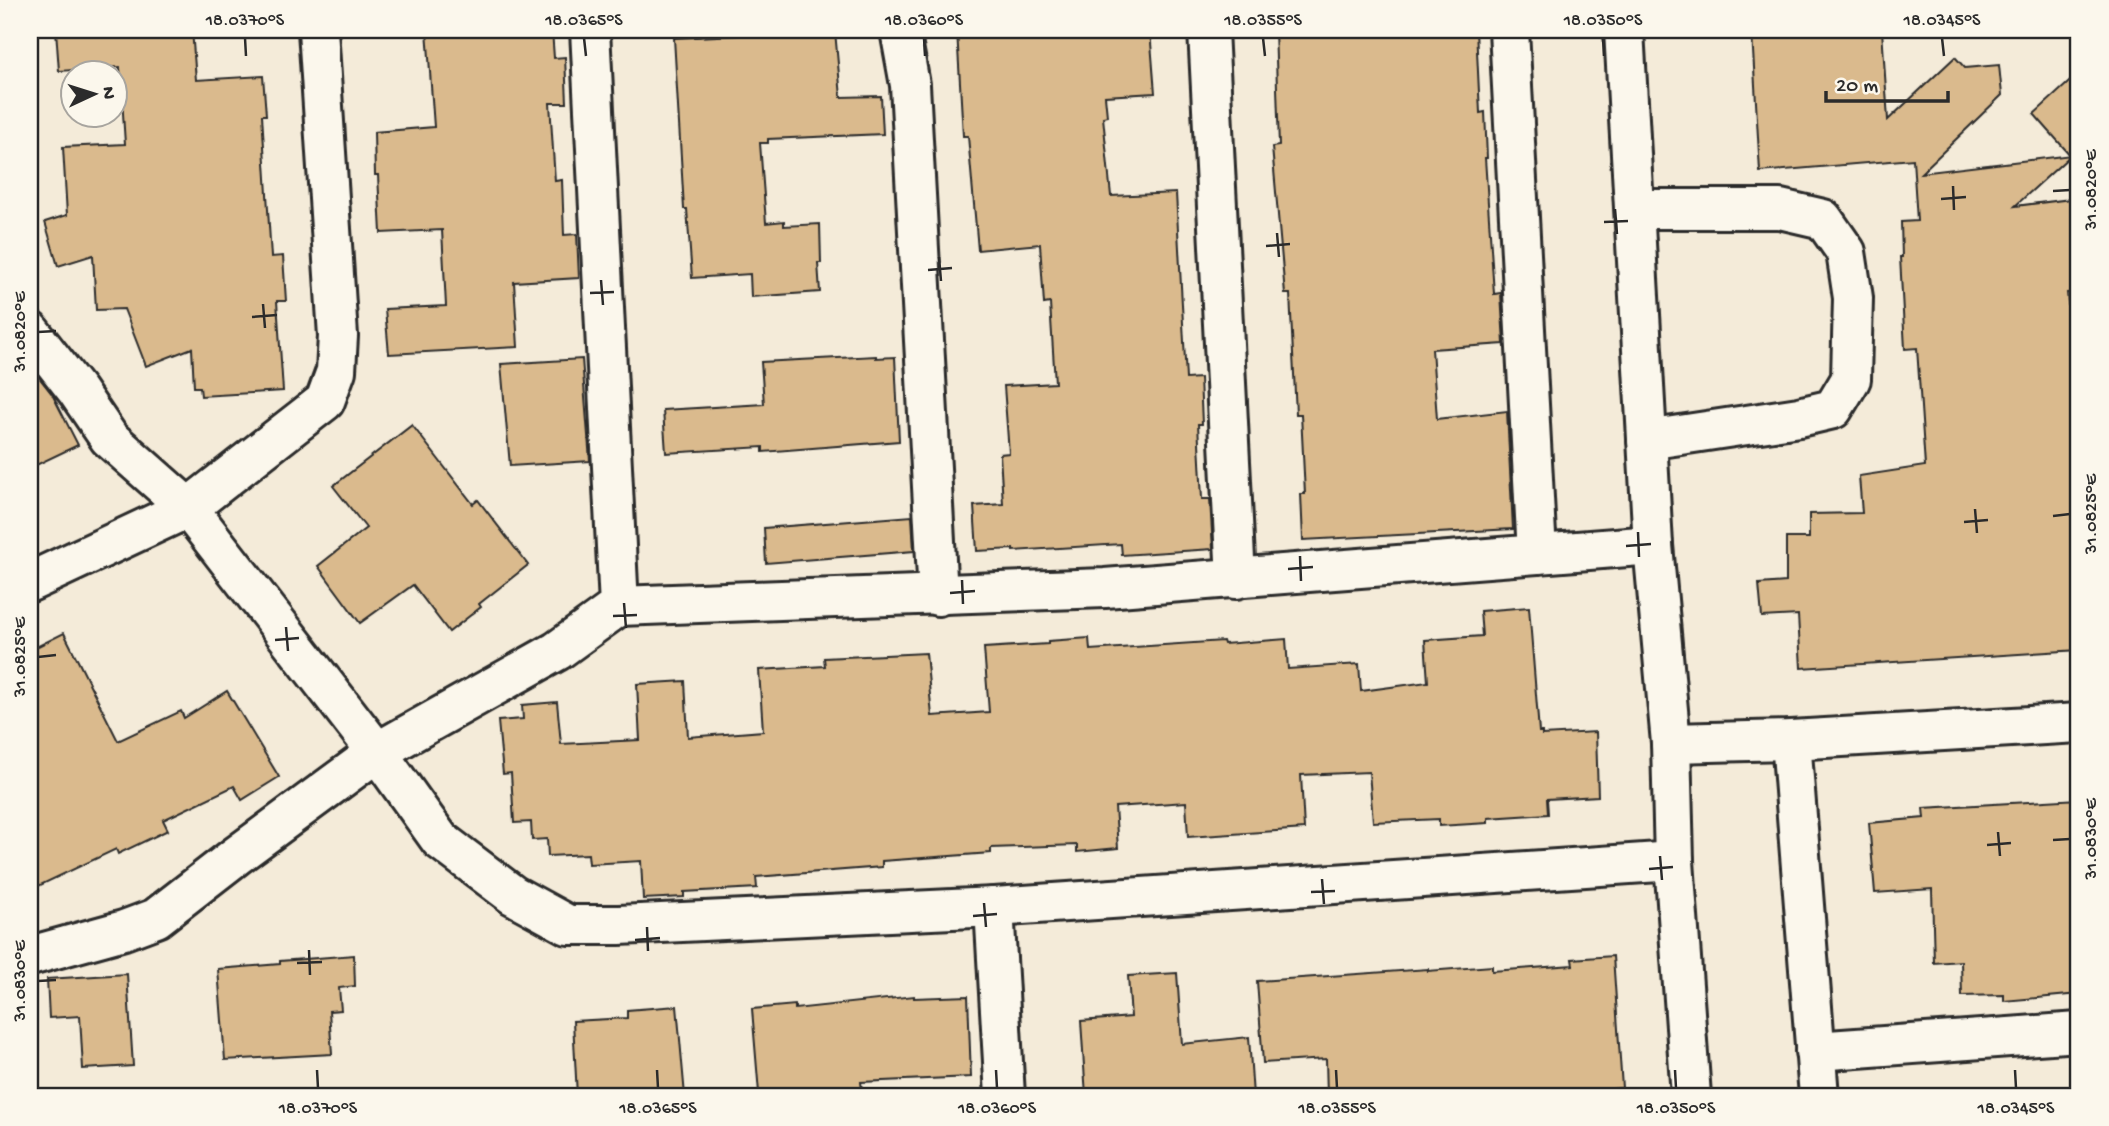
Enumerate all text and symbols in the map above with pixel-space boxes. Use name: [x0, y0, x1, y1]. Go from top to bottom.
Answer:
text: 18.0370°S: [205, 11, 285, 32]
text: 18.0365°S: [544, 11, 623, 32]
text: 18.0360°S: [884, 11, 964, 32]
text: 18.0355°S: [1223, 11, 1303, 32]
text: 18.0350°S: [1563, 11, 1643, 32]
text: 18.0345°S: [1903, 11, 1981, 32]
north arrow: [60, 60, 130, 130]
scale bar: [1826, 60, 1948, 104]
text: 20 m: [1836, 75, 1878, 100]
text: N: [96, 86, 119, 100]
text: 31.0820°E: [2082, 149, 2103, 231]
text: 31.0820°E: [11, 291, 32, 373]
text: 31.0825°E: [2082, 473, 2103, 555]
text: 31.0825°E: [11, 616, 32, 698]
text: 31.0830°E: [2082, 798, 2103, 881]
text: 31.0830°E: [11, 940, 32, 1023]
text: 18.0370°S: [278, 1099, 358, 1120]
text: 18.0365°S: [618, 1099, 697, 1120]
text: 18.0360°S: [957, 1099, 1037, 1120]
text: 18.0355°S: [1297, 1099, 1377, 1120]
text: 18.0350°S: [1636, 1099, 1716, 1120]
text: 18.0345°S: [1977, 1099, 2055, 1120]

